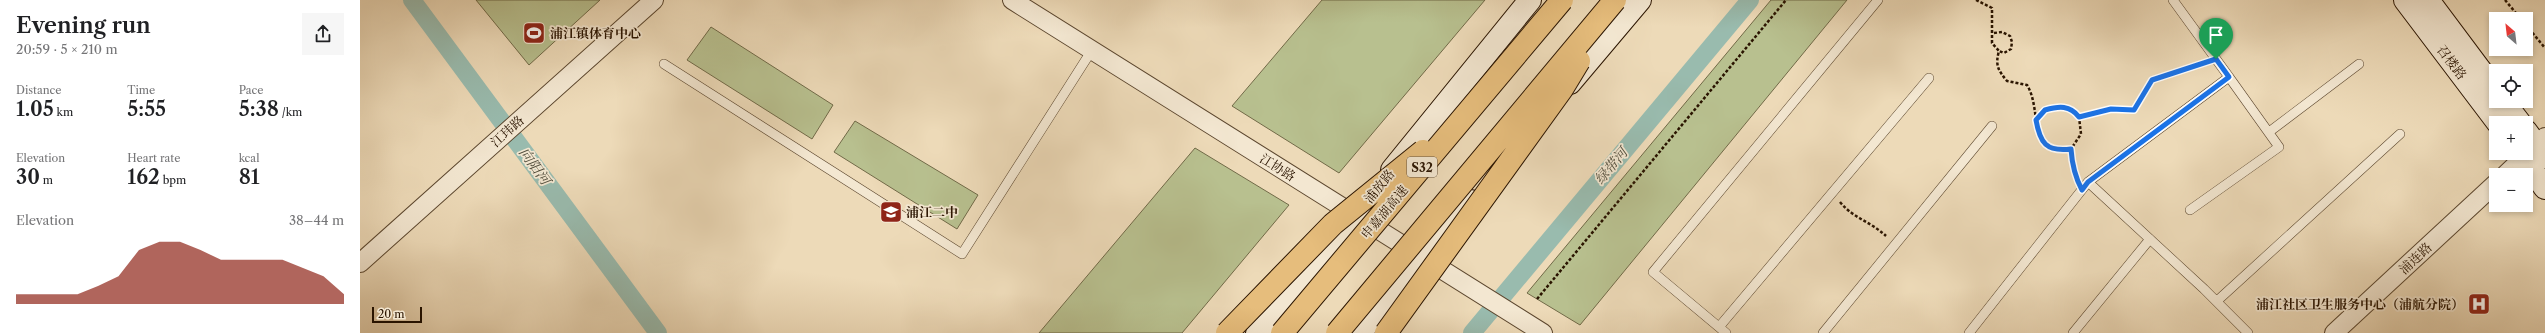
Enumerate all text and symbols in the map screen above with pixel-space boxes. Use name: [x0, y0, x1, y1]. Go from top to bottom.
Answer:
text: Evening run: [16, 12, 151, 39]
north arrow: [2489, 12, 2533, 56]
map controls: [2489, 12, 2533, 212]
button: share: [302, 13, 344, 55]
pin: [2199, 18, 2233, 59]
sports icon: 浦江镇体育中心: [521, 20, 547, 46]
icon: arrive: [2205, 24, 2227, 46]
place label: 浦江镇体育中心: [550, 25, 641, 41]
text: 20:59 · 5 × 210 m: [16, 41, 118, 57]
street label: 召楼路: [2434, 42, 2470, 82]
button: locate: [2489, 64, 2533, 108]
text: Distance: [16, 83, 62, 97]
text: Time: [127, 83, 155, 97]
text: Pace: [239, 83, 264, 97]
text: 1.05: [16, 97, 54, 121]
text: 5:55: [127, 97, 166, 121]
text: 5:38: [239, 97, 279, 121]
text: km: [54, 105, 73, 119]
text: /km: [279, 105, 302, 119]
street label: 江玮路: [487, 112, 527, 150]
button: +: [2489, 116, 2533, 160]
water label: 绿带河: [1591, 142, 1633, 188]
water label: 向阳河: [515, 144, 556, 191]
street label: 江协路: [1257, 150, 1299, 184]
text: Elevation: [16, 151, 65, 165]
text: Heart rate: [127, 151, 180, 165]
text: kcal: [239, 151, 259, 165]
road number: S32: [1407, 157, 1437, 177]
text: 30: [16, 165, 40, 189]
text: 162: [127, 165, 160, 189]
text: 81: [239, 165, 260, 189]
street label: 浦放路: [1361, 166, 1397, 206]
button: −: [2489, 168, 2533, 212]
text: m: [40, 173, 53, 187]
text: bpm: [160, 173, 186, 187]
street label: 申嘉湖高速: [1357, 182, 1411, 242]
school or university icon: 浦江二中: [878, 199, 904, 225]
place label: 浦江二中: [906, 204, 958, 220]
text: Elevation: [16, 212, 74, 228]
text: 38–44 m: [289, 212, 344, 228]
street label: 浦连路: [2395, 239, 2435, 277]
hospital icon: 浦江社区卫生服务中心（浦航分院）: [2466, 291, 2492, 317]
place label: 浦江社区卫生服务中心（浦航分院）: [2256, 296, 2464, 312]
scale bar: [372, 305, 422, 324]
text: 20 m: [378, 307, 404, 321]

